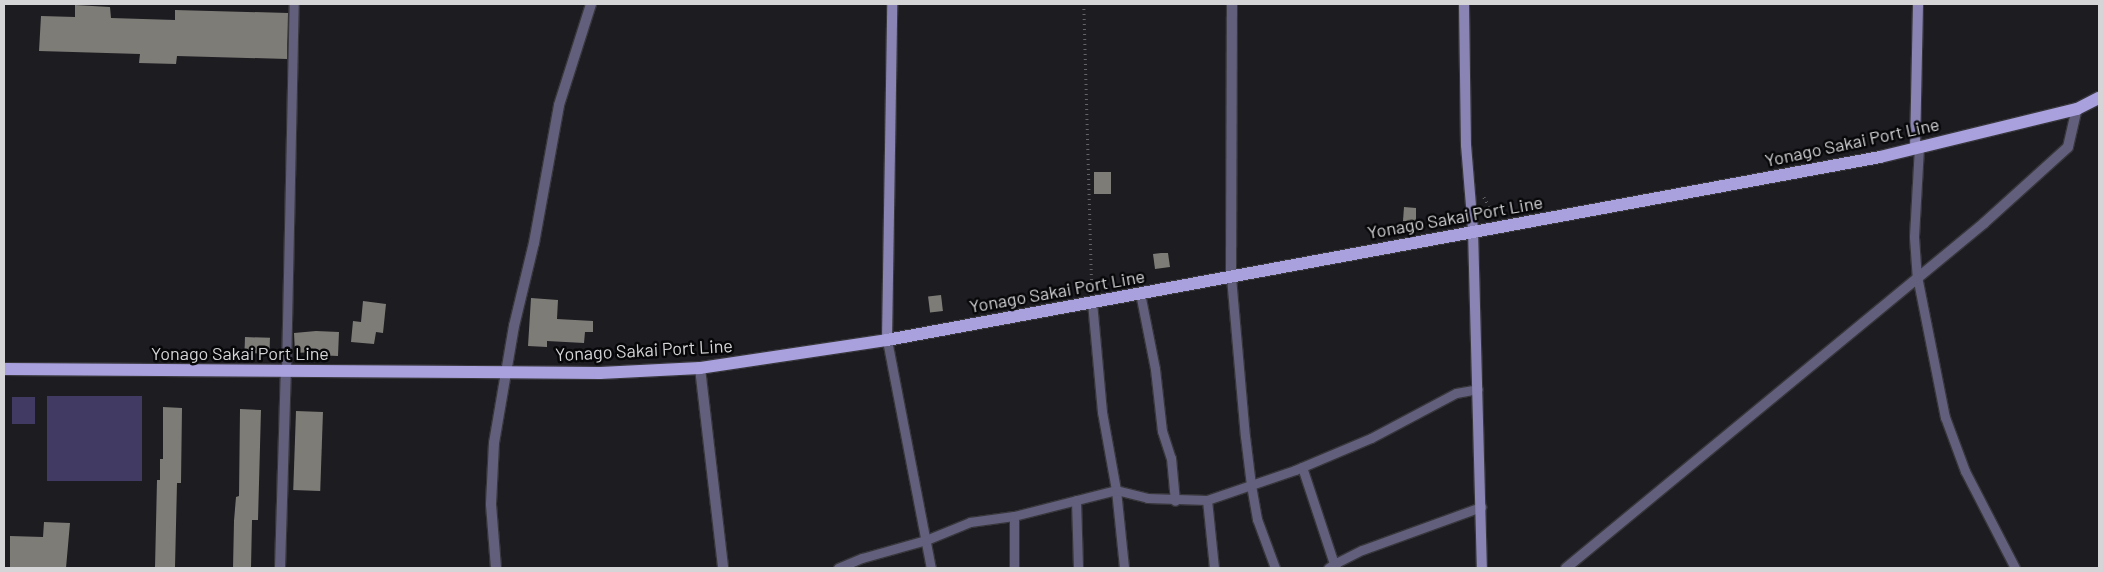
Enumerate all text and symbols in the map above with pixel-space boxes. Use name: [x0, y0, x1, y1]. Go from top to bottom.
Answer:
street label: Yonago Sakai Port Line: [1763, 113, 1941, 171]
street label: Yonago Sakai Port Line: [1366, 191, 1544, 243]
street label: Yonago Sakai Port Line: [968, 265, 1146, 317]
street label: Yonago Sakai Port Line: [555, 335, 733, 365]
street label: Yonago Sakai Port Line: [151, 342, 329, 364]

